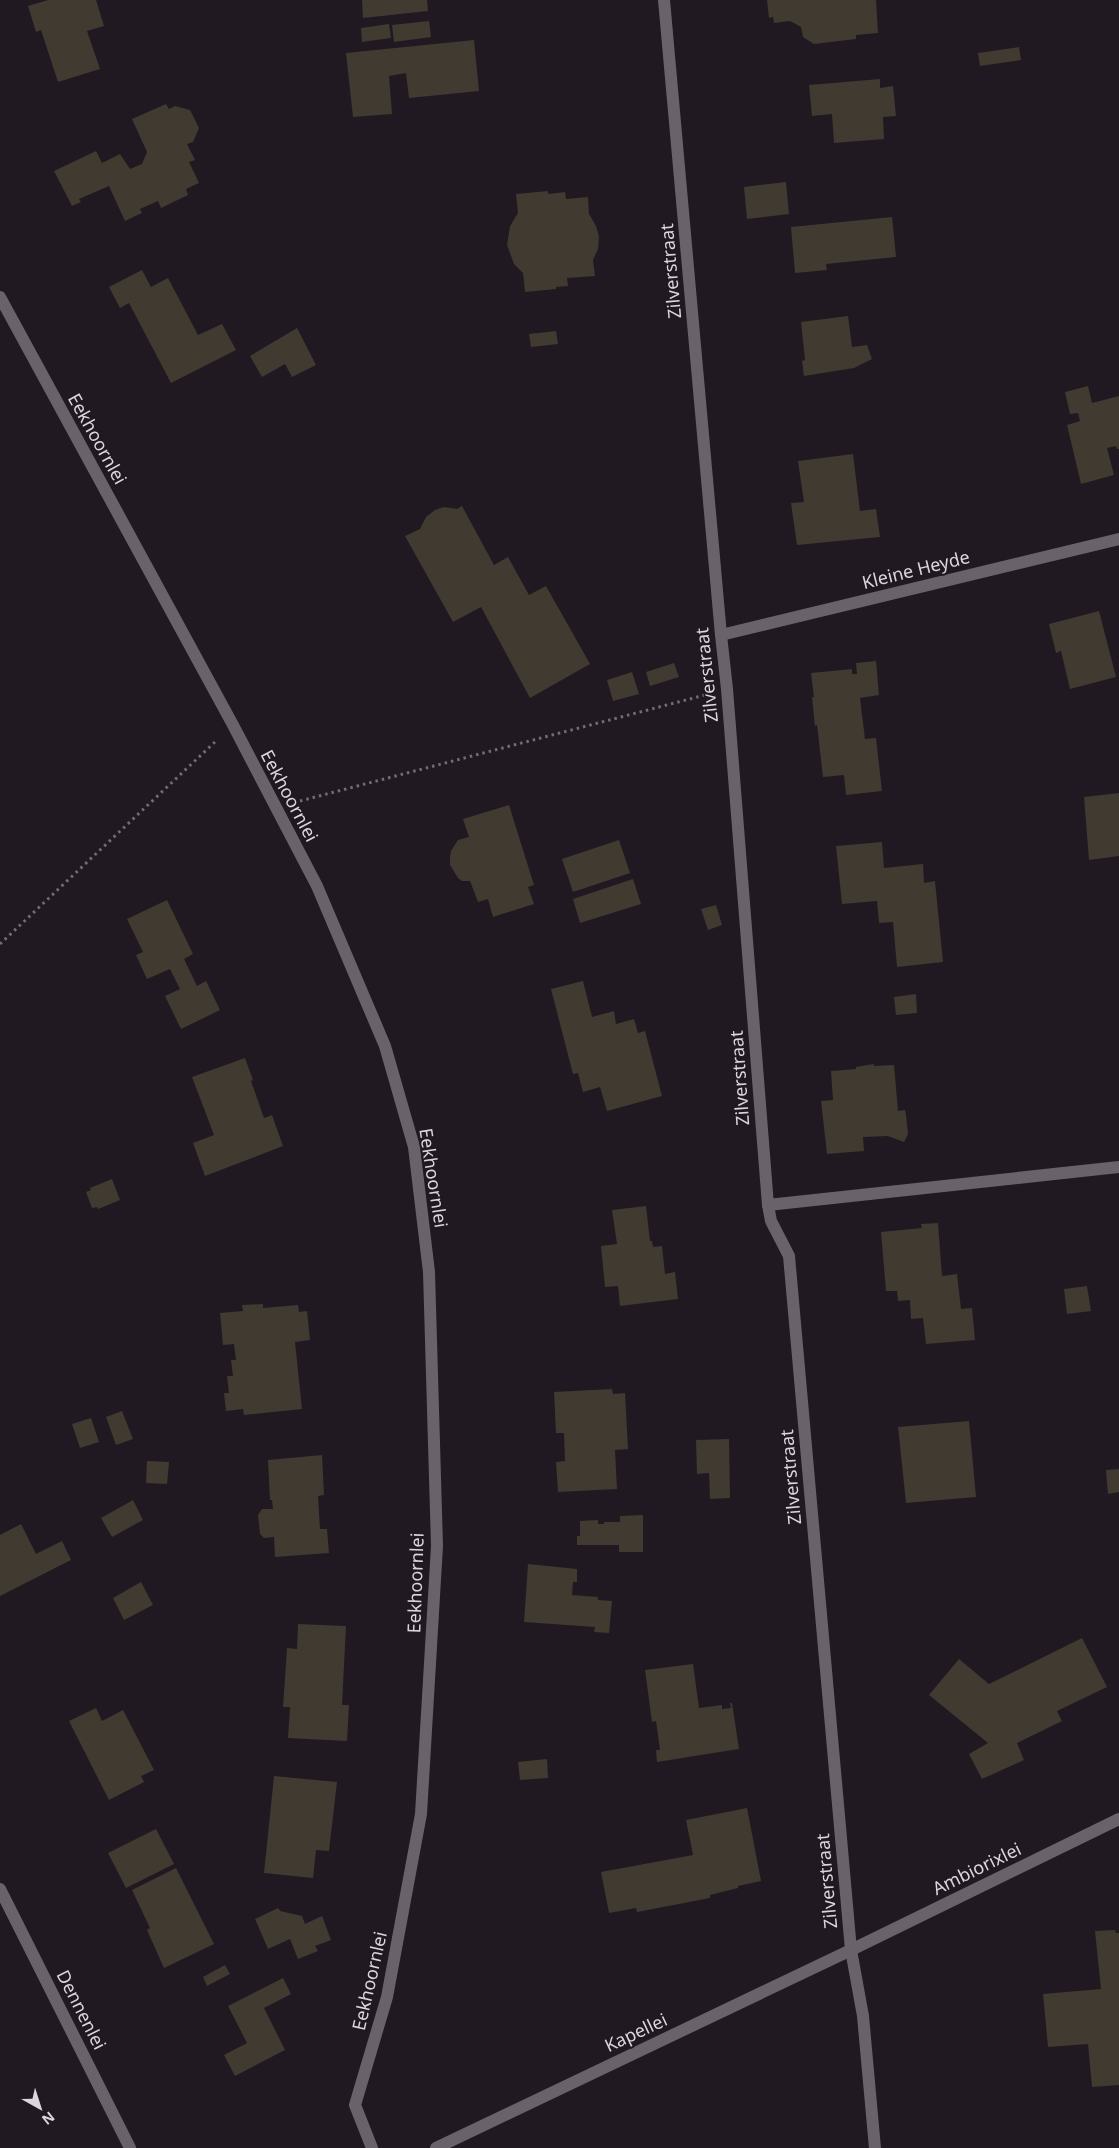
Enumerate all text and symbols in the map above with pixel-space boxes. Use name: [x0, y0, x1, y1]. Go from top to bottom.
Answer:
street label: Zilverstraat: [654, 222, 686, 320]
street label: Eekhoornlei: [63, 389, 133, 488]
street label: Kleine Heyde: [859, 544, 972, 594]
street label: Zilverstraat: [689, 626, 723, 724]
street label: Eekhoornlei: [256, 745, 324, 846]
street label: Zilverstraat: [724, 1029, 754, 1126]
street label: Eekhoornlei: [414, 1126, 454, 1229]
street label: Zilverstraat: [774, 1428, 806, 1526]
street label: Eekhoornlei: [401, 1532, 429, 1634]
street label: Zilverstraat: [810, 1832, 842, 1930]
street label: Ambiorixlei: [928, 1836, 1025, 1900]
street label: Eekhoornlei: [346, 1929, 392, 2033]
street label: Dennenlei: [52, 1966, 112, 2053]
street label: Kapellei: [600, 2007, 671, 2057]
north arrow: [15, 2083, 65, 2133]
text: N: [38, 2108, 59, 2129]

